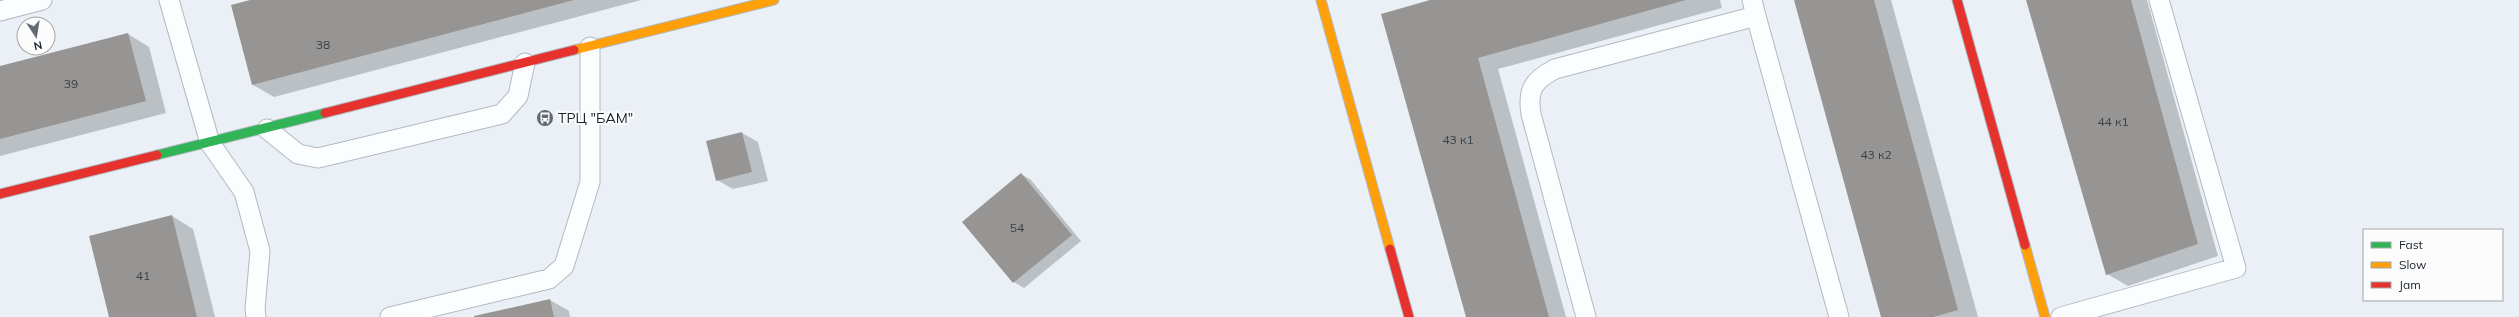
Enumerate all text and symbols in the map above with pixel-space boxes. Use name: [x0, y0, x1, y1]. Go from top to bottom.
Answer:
north arrow: [16, 16, 56, 56]
house number: 38: [316, 37, 330, 52]
text: N: [33, 38, 44, 53]
house number: 39: [64, 76, 78, 91]
bus stop icon: ТРЦ "БАМ": [535, 108, 555, 128]
place label: ТРЦ "БАМ": [558, 109, 633, 127]
house number: 44 к1: [2097, 114, 2129, 129]
house number: 43 к1: [1442, 132, 1474, 147]
house number: 43 к2: [1860, 147, 1892, 162]
house number: 54: [1010, 220, 1024, 235]
legend: [2363, 229, 2503, 301]
text: Fast: [2399, 237, 2423, 252]
text: Slow: [2399, 257, 2427, 272]
house number: 41: [136, 268, 150, 283]
text: Jam: [2399, 277, 2421, 292]

